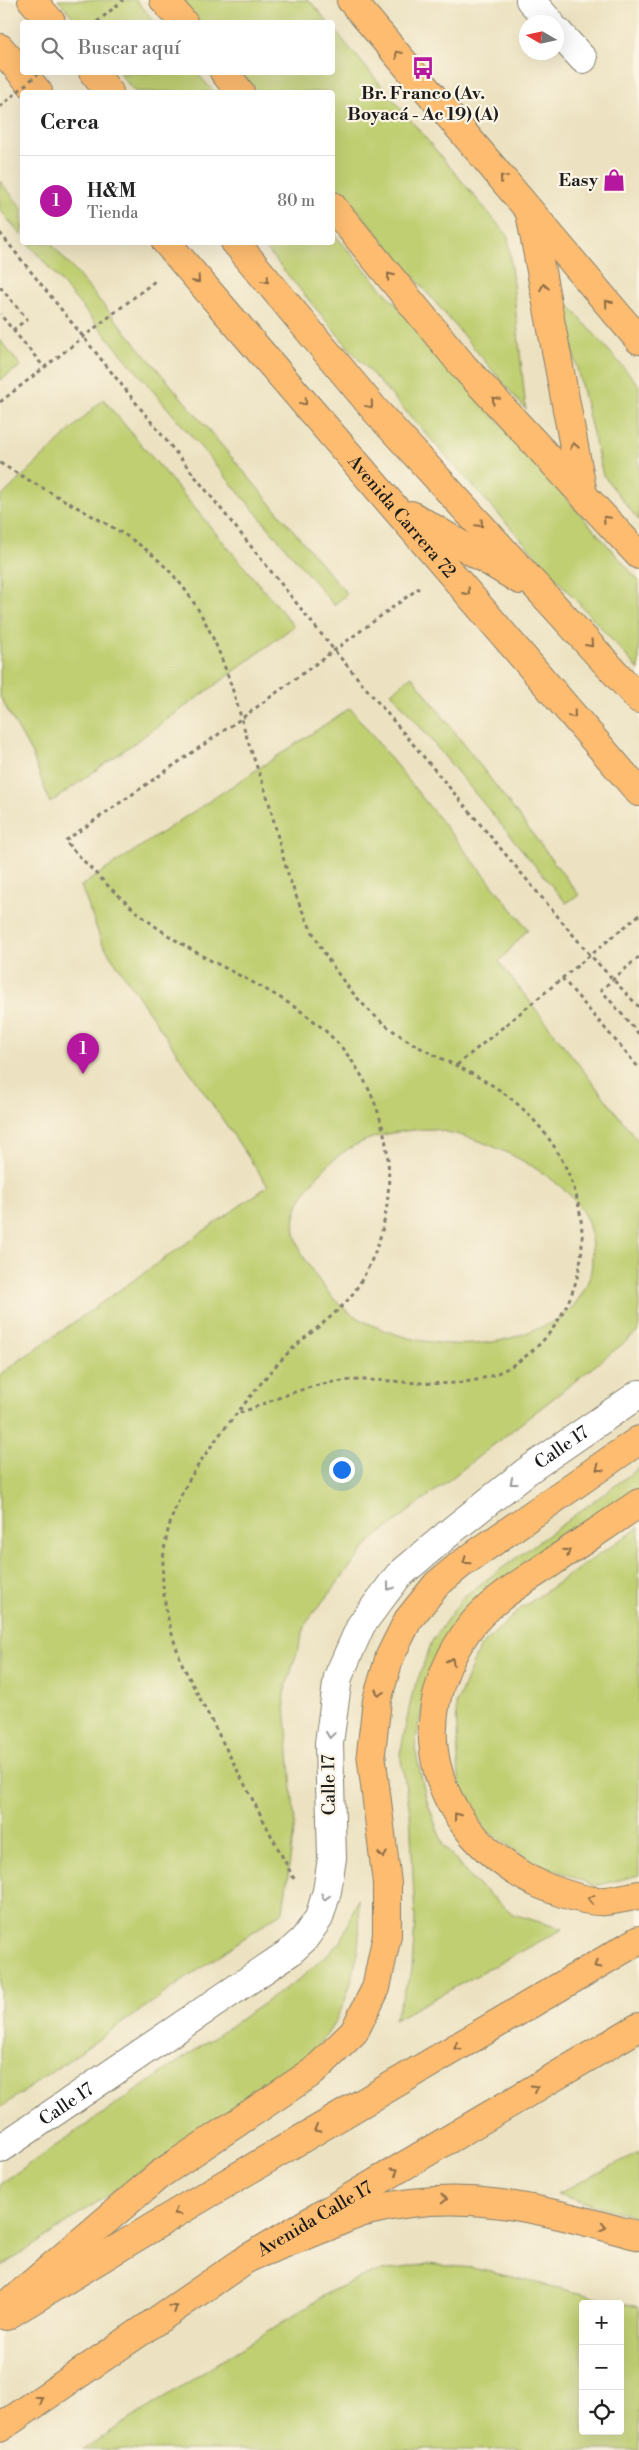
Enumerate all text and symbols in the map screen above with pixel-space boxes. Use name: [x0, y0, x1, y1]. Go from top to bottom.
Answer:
north arrow: [519, 15, 564, 60]
search box: [20, 20, 335, 75]
icon: search: [38, 34, 66, 62]
text: Buscar aquí: [78, 36, 180, 60]
one-way arrow: [394, 51, 403, 60]
bus stop icon: Br. Franco (Av. Boyacá - Ac 19) (A): [410, 55, 436, 81]
place label: Br. Franco (Av. Boyacá - Ac 19) (A): [347, 82, 499, 126]
text: Cerca: [40, 110, 99, 136]
shop icon: Easy: [601, 167, 627, 193]
place label: Easy: [559, 169, 599, 192]
one-way arrow: [499, 175, 508, 184]
text: H&M: [87, 179, 136, 203]
text: 1: [52, 191, 60, 211]
text: 80 m: [277, 191, 315, 211]
text: Tienda: [87, 203, 138, 223]
one-way arrow: [386, 273, 395, 282]
one-way arrow: [192, 274, 201, 283]
one-way arrow: [260, 274, 269, 283]
one-way arrow: [540, 282, 550, 291]
one-way arrow: [604, 299, 613, 308]
one-way arrow: [298, 397, 307, 406]
one-way arrow: [492, 397, 501, 406]
one-way arrow: [365, 399, 374, 408]
one-way arrow: [570, 442, 580, 451]
street label: Avenida Carrera 72: [342, 449, 461, 583]
one-way arrow: [603, 515, 612, 524]
one-way arrow: [474, 519, 483, 528]
one-way arrow: [461, 586, 469, 595]
one-way arrow: [584, 639, 593, 648]
one-way arrow: [567, 710, 576, 719]
pin: 1: [67, 1033, 99, 1074]
street label: Calle 17: [530, 1421, 593, 1474]
your location: [329, 1457, 355, 1483]
one-way arrow: [595, 1462, 605, 1471]
one-way arrow: [510, 1477, 519, 1485]
one-way arrow: [561, 1549, 571, 1558]
one-way arrow: [462, 1555, 472, 1564]
one-way arrow: [387, 1581, 395, 1590]
one-way arrow: [445, 1658, 455, 1667]
one-way arrow: [374, 1689, 384, 1697]
one-way arrow: [325, 1731, 336, 1739]
street label: Calle 17: [317, 1754, 341, 1816]
one-way arrow: [455, 1813, 463, 1822]
one-way arrow: [377, 1851, 388, 1859]
one-way arrow: [320, 1892, 331, 1901]
one-way arrow: [587, 1894, 595, 1905]
one-way arrow: [593, 1958, 602, 1968]
one-way arrow: [453, 2041, 462, 2051]
street label: Calle 17: [35, 2077, 98, 2131]
one-way arrow: [529, 2085, 538, 2095]
one-way arrow: [313, 2123, 322, 2133]
one-way arrow: [390, 2167, 399, 2177]
street label: Avenida Calle 17: [252, 2176, 376, 2262]
one-way arrow: [440, 2194, 448, 2205]
one-way arrow: [173, 2206, 182, 2216]
one-way arrow: [599, 2221, 607, 2231]
map controls: [579, 2300, 624, 2435]
button: +: [579, 2300, 624, 2345]
one-way arrow: [169, 2305, 178, 2314]
button: −: [579, 2345, 624, 2390]
button: locate: [579, 2390, 624, 2435]
one-way arrow: [34, 2397, 44, 2406]

